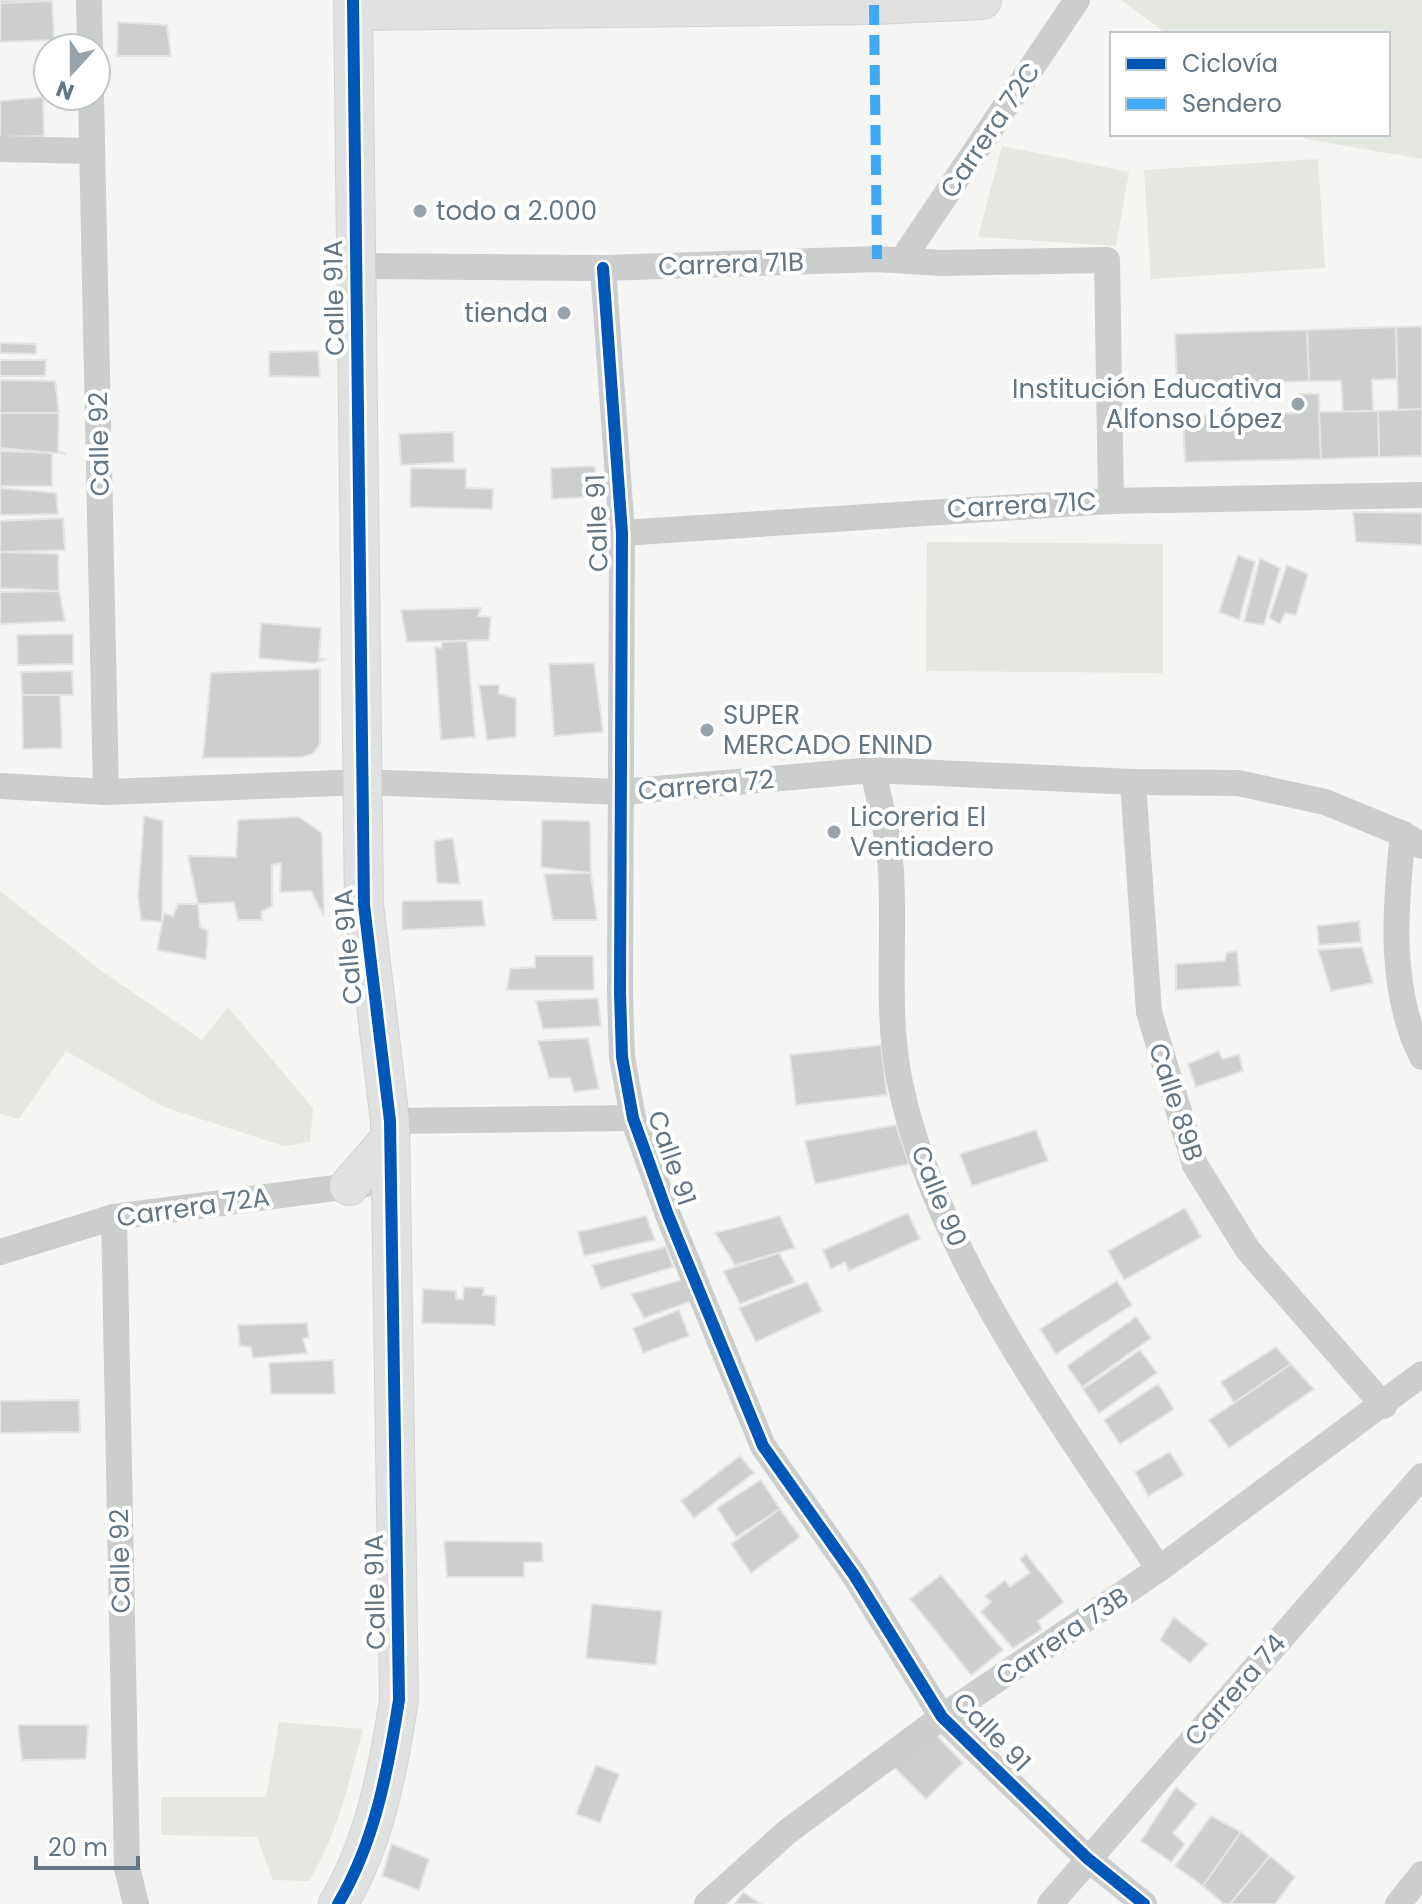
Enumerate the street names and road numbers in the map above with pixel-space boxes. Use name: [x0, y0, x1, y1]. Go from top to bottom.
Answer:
street label: Carrera 72C: [931, 55, 1049, 205]
street label: Calle 91A: [315, 240, 353, 356]
street label: Carrera 71B: [657, 243, 805, 285]
street label: Calle 92: [80, 391, 118, 497]
street label: Calle 91: [577, 473, 617, 573]
street label: Carrera 71C: [946, 483, 1098, 527]
street label: Carrera 72: [636, 761, 776, 809]
street label: Calle 91A: [325, 888, 371, 1006]
street label: Calle 89B: [1140, 1038, 1212, 1166]
street label: Calle 91: [639, 1106, 705, 1210]
street label: Calle 90: [902, 1140, 976, 1252]
street label: Carrera 72A: [114, 1178, 272, 1236]
street label: Calle 92: [101, 1508, 139, 1614]
street label: Calle 91A: [356, 1534, 394, 1650]
street label: Carrera 73B: [989, 1578, 1135, 1694]
street label: Carrera 74: [1176, 1626, 1294, 1754]
street label: Calle 91: [945, 1684, 1039, 1780]

